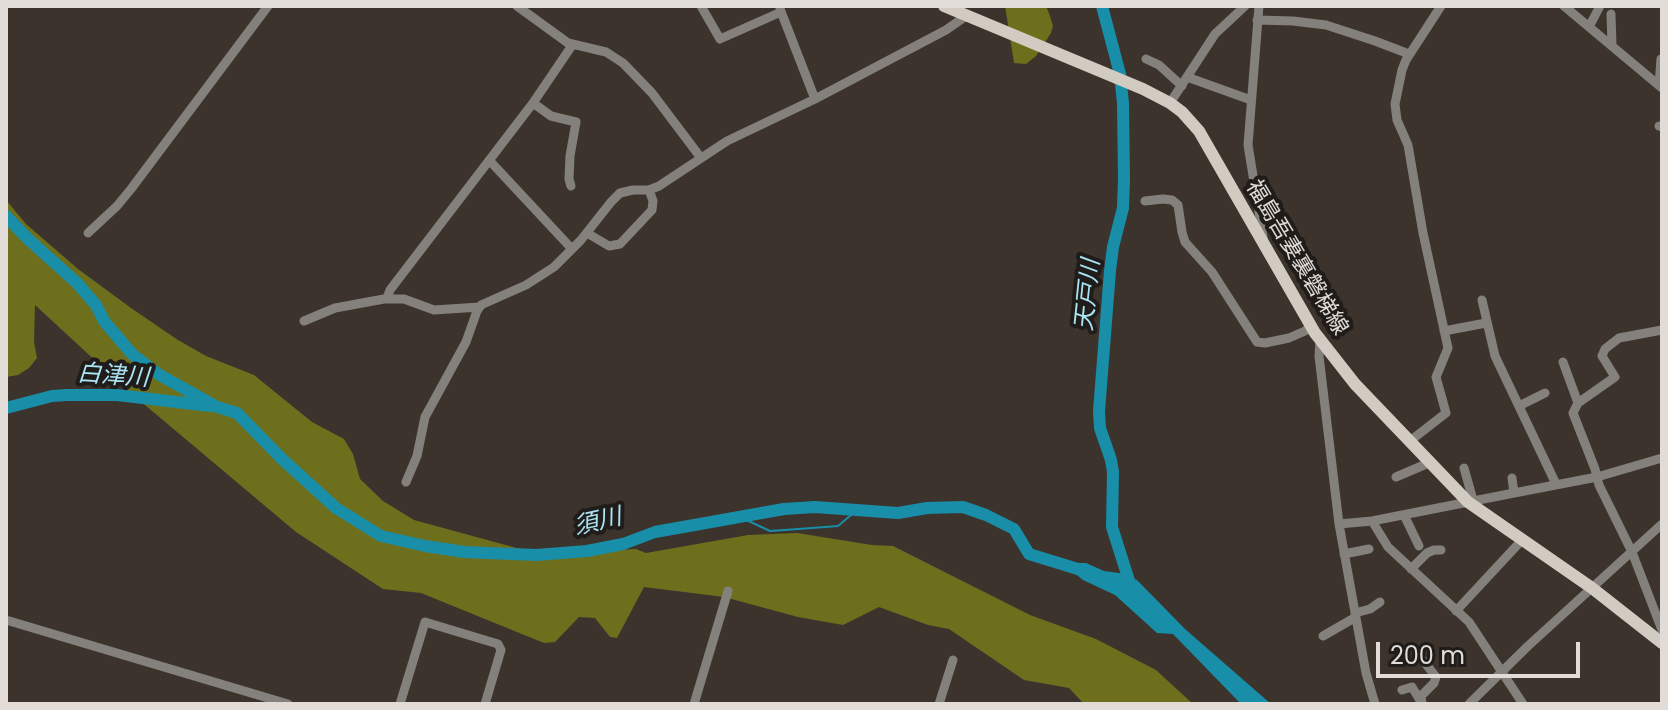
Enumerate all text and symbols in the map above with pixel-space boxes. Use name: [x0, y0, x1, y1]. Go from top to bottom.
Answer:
street label: 福島吾妻裏磐梯線: [1239, 176, 1353, 340]
water label: 天戸川: [1071, 258, 1107, 332]
water label: 白津川: [76, 360, 150, 394]
water label: 須川: [571, 504, 625, 542]
scale bar: [1380, 626, 1584, 676]
text: 200 m: [1390, 639, 1465, 672]

